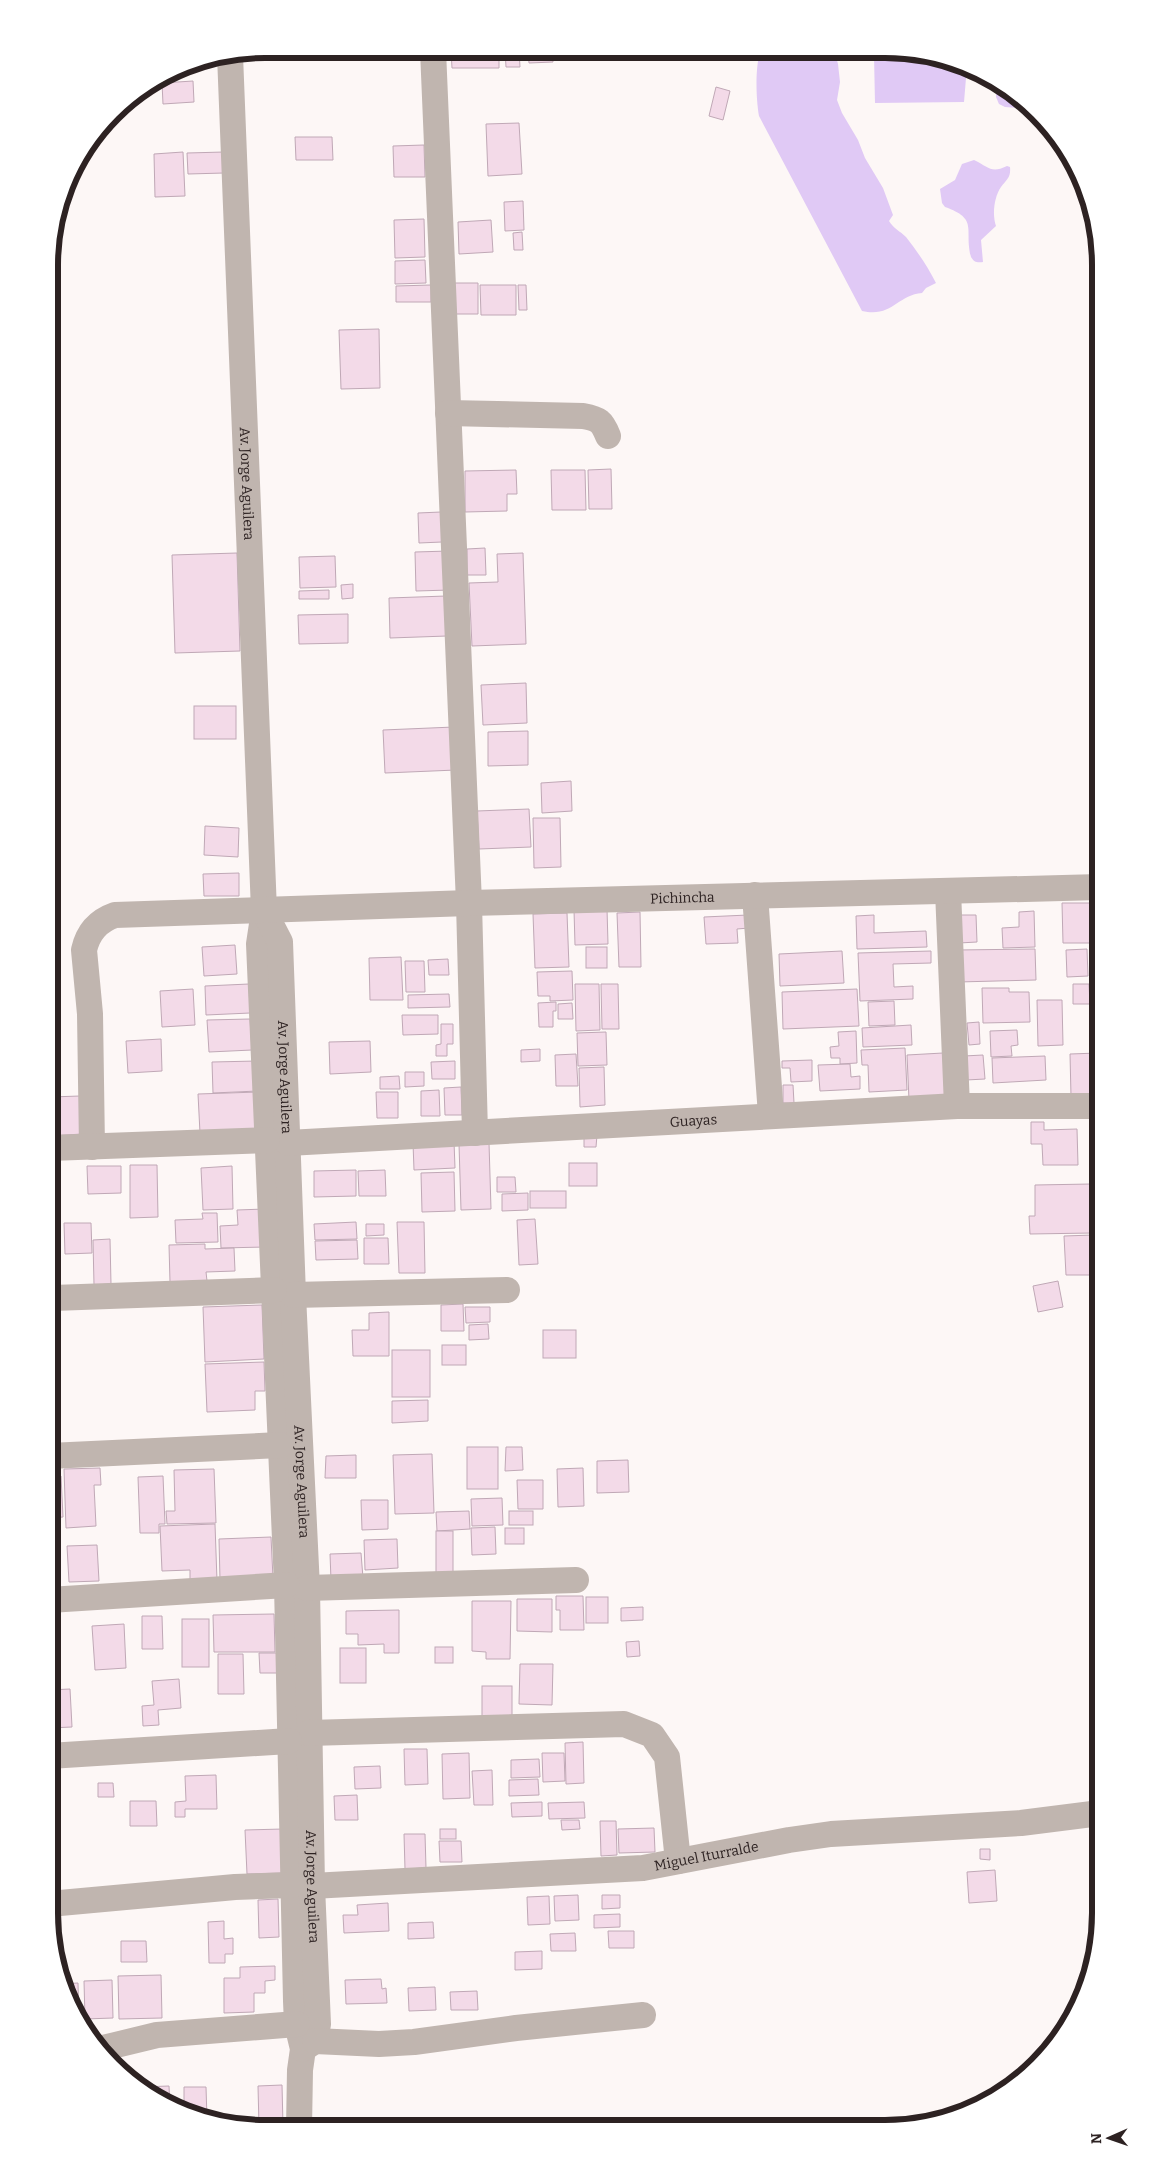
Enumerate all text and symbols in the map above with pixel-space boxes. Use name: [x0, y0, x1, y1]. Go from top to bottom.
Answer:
street label: Av. Jorge Aguilera: [236, 427, 258, 541]
street label: Pichincha: [650, 888, 715, 907]
street label: Av. Jorge Aguilera: [274, 1020, 296, 1134]
street label: Guayas: [669, 1111, 718, 1130]
street label: Av. Jorge Aguilera: [291, 1425, 313, 1539]
street label: Av. Jorge Aguilera: [303, 1830, 323, 1944]
street label: Miguel Iturralde: [653, 1838, 760, 1874]
north arrow: [1084, 2113, 1134, 2163]
text: N: [1088, 2133, 1105, 2144]

